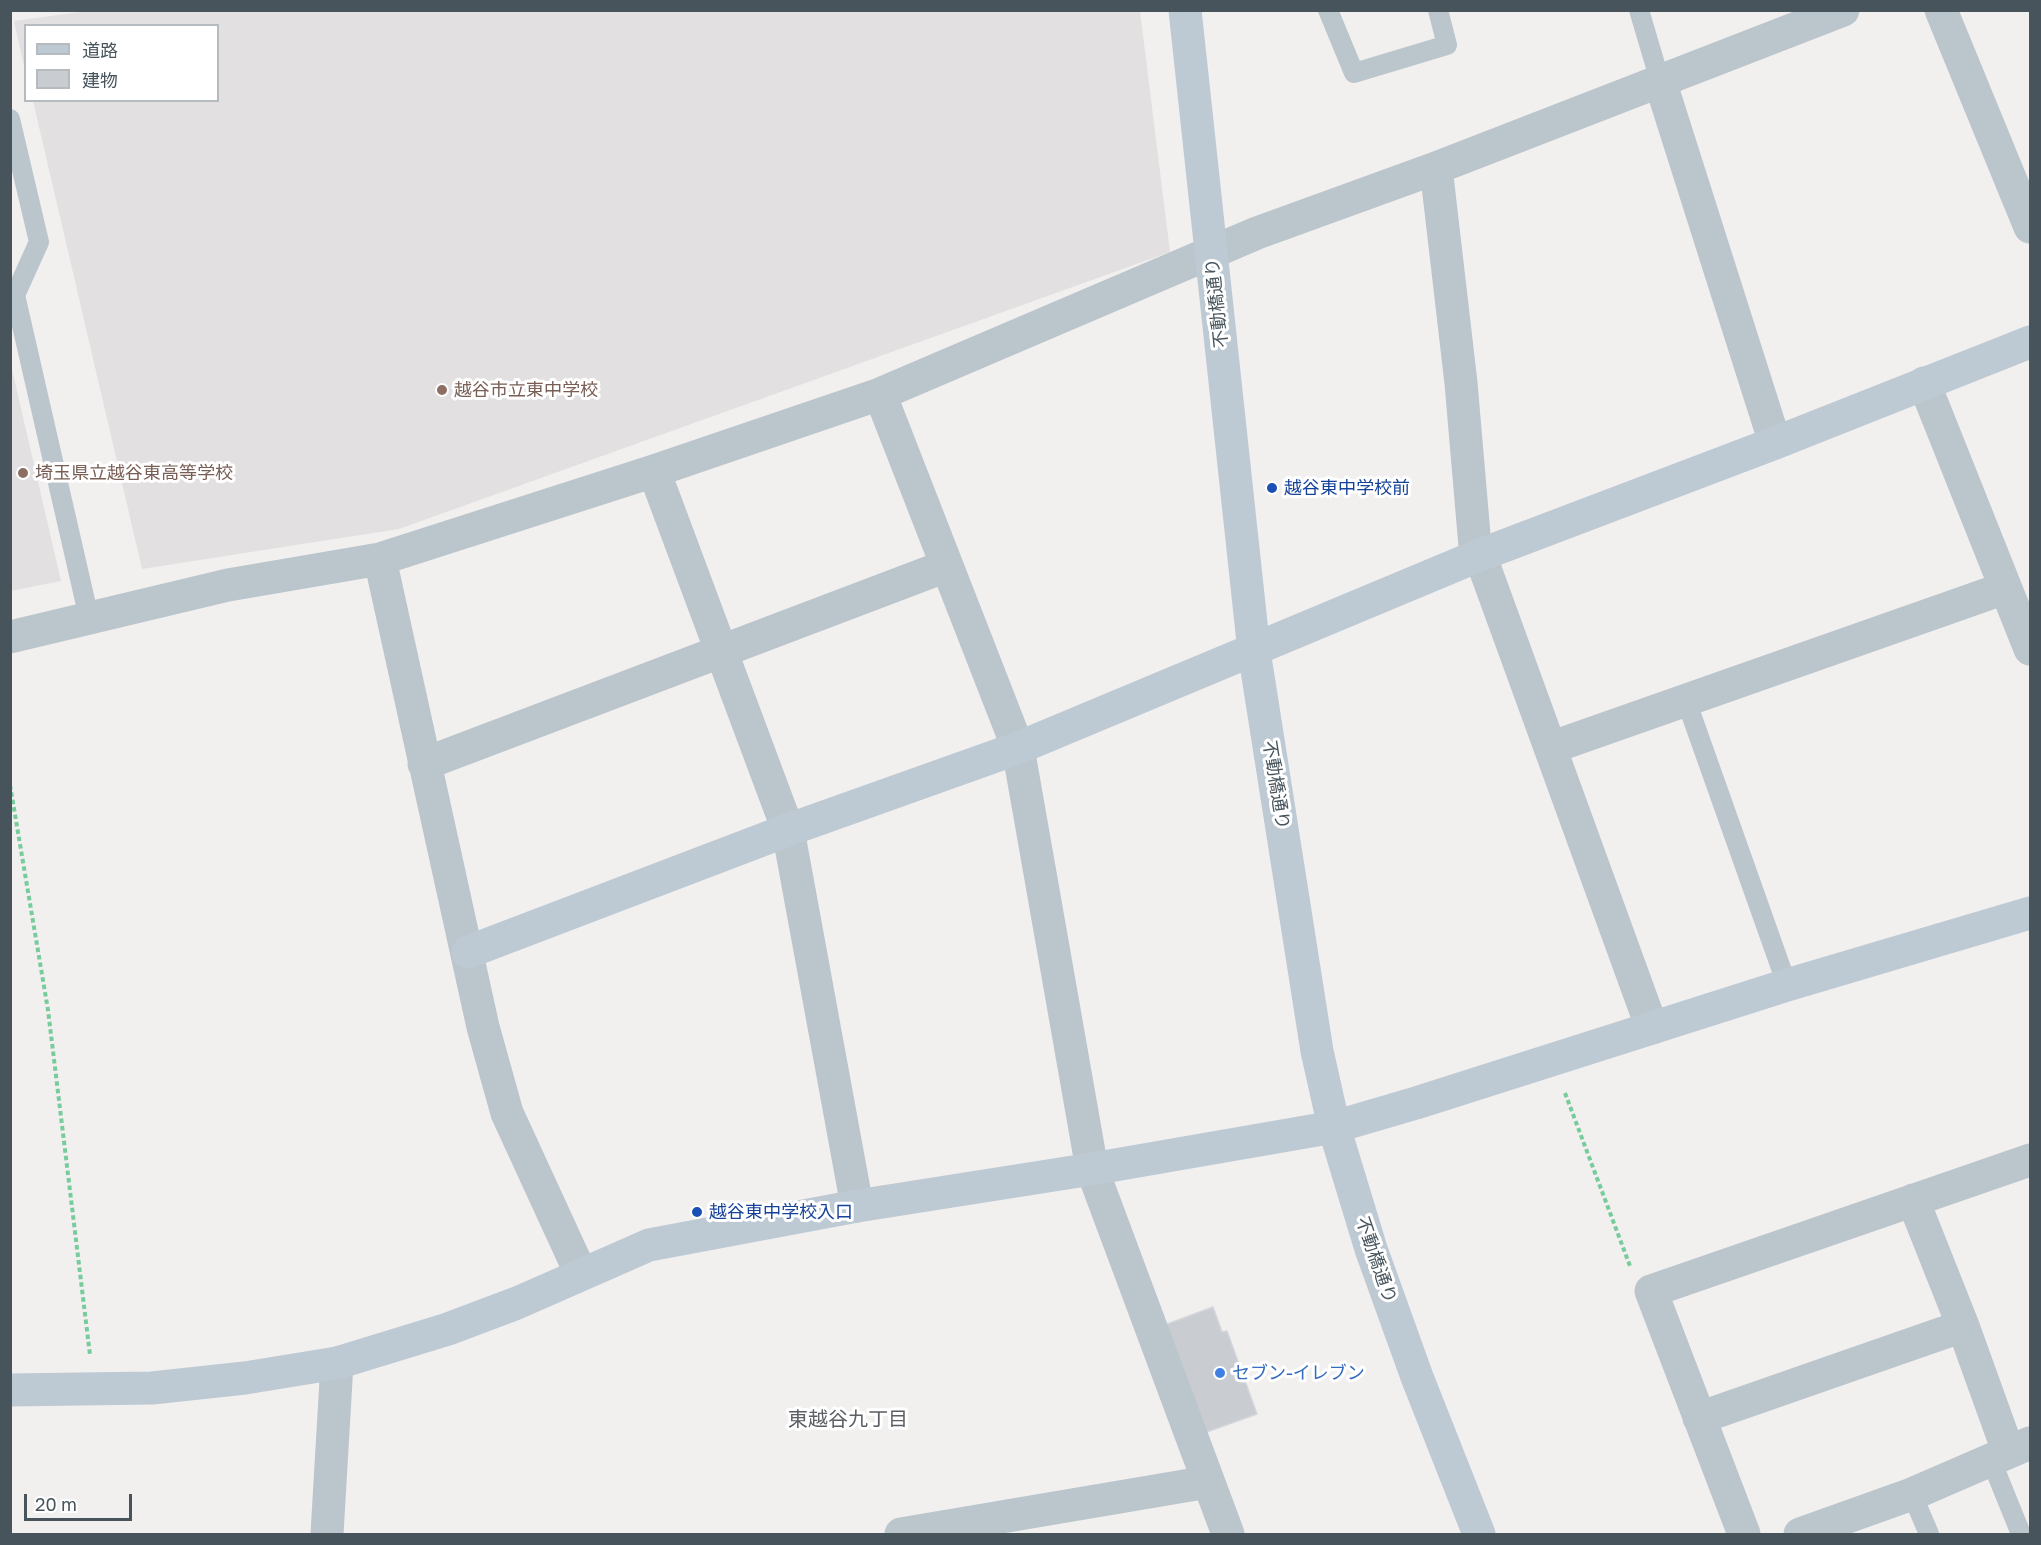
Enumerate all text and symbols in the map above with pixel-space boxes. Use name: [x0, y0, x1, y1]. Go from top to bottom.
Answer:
legend: [24, 24, 219, 102]
text: 道路: [82, 39, 118, 61]
text: 建物: [82, 69, 118, 91]
street label: 不動橋通り: [1202, 257, 1232, 349]
place label: 越谷市立東中学校: [454, 379, 598, 401]
marker: 越谷市立東中学校: [435, 383, 449, 397]
place label: 埼玉県立越谷東高等学校: [35, 462, 233, 484]
marker: 埼玉県立越谷東高等学校: [16, 466, 30, 480]
place label: 越谷東中学校前: [1284, 477, 1410, 499]
marker: 越谷東中学校前: [1265, 481, 1279, 495]
street label: 不動橋通り: [1258, 739, 1294, 831]
place label: 越谷東中学校入口: [709, 1201, 853, 1223]
marker: 越谷東中学校入口: [690, 1205, 704, 1219]
street label: 不動橋通り: [1351, 1214, 1401, 1306]
place label: セブン-イレブン: [1232, 1362, 1365, 1384]
marker: セブン-イレブン: [1213, 1366, 1227, 1380]
district label: 東越谷九丁目: [788, 1408, 908, 1432]
scale bar: [27, 1482, 135, 1520]
text: 20 m: [35, 1493, 77, 1515]

